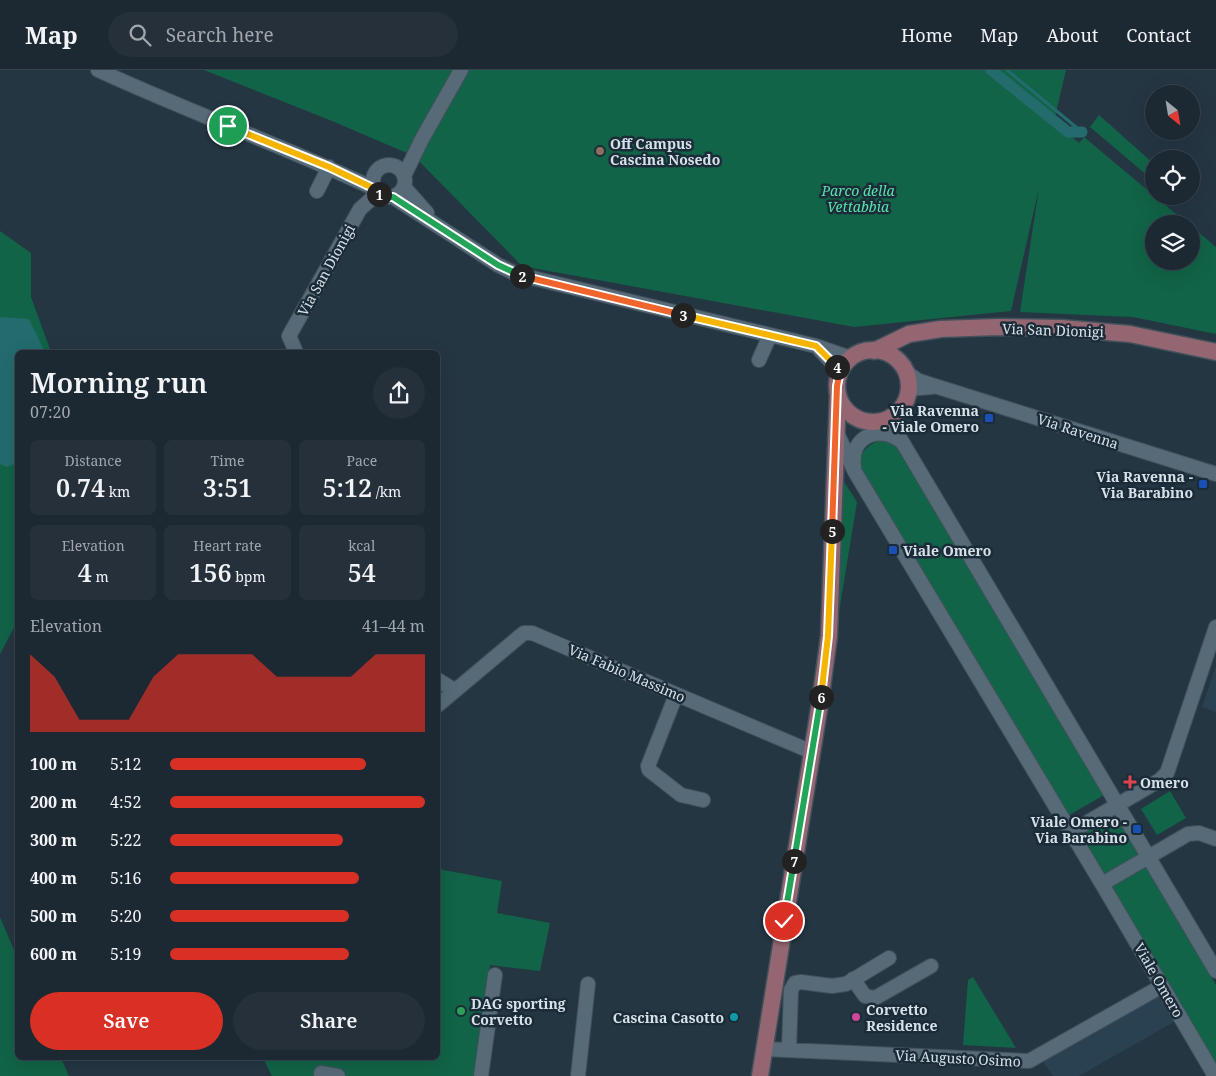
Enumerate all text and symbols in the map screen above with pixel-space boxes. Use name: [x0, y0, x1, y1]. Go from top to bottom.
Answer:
search box: [108, 12, 458, 57]
text: Map: [25, 18, 78, 51]
icon: search: [126, 21, 154, 49]
text: Search here: [166, 22, 274, 48]
text: Home: [901, 23, 952, 47]
text: Map: [980, 23, 1018, 47]
text: About: [1046, 23, 1098, 47]
text: Contact: [1126, 23, 1191, 47]
north arrow: [1145, 85, 1200, 140]
map controls: [1145, 85, 1200, 270]
pin: [207, 105, 249, 147]
icon: arrive: [214, 112, 242, 140]
place label: Off Campus Cascina Nosedo: [610, 134, 720, 169]
marker: Off Campus Cascina Nosedo: [594, 145, 606, 157]
button: locate: [1145, 150, 1200, 205]
park label: Parco della Vettabbia: [820, 181, 895, 216]
pin: 1: [366, 182, 392, 206]
text: 1: [376, 185, 383, 204]
button: layers: [1145, 215, 1200, 270]
street label: Via San Dionigi: [293, 220, 359, 319]
pin: 2: [510, 264, 534, 288]
text: 2: [519, 267, 526, 286]
pin: 3: [670, 302, 696, 328]
text: 3: [680, 306, 687, 325]
street label: Via San Dionigi: [1002, 319, 1105, 341]
pin: 4: [824, 354, 850, 380]
text: 4: [834, 358, 841, 377]
text: Morning run: [30, 363, 207, 401]
button: share: [373, 367, 425, 419]
text: 07:20: [30, 401, 70, 423]
place label: Via Ravenna - Viale Omero: [883, 401, 979, 436]
street label: Via Ravenna: [1035, 409, 1121, 453]
marker: Via Ravenna - Viale Omero: [983, 412, 995, 424]
text: Distance: [65, 451, 122, 470]
text: Time: [211, 451, 244, 470]
text: Pace: [346, 451, 377, 470]
place label: Via Ravenna - Via Barabino: [1096, 467, 1193, 502]
text: 0.74: [56, 470, 105, 504]
text: 3:51: [203, 470, 252, 504]
text: 5:12: [322, 470, 372, 504]
marker: Via Ravenna - Via Barabino: [1197, 478, 1209, 490]
text: km: [105, 482, 130, 501]
text: /km: [372, 482, 401, 501]
pin: 5: [820, 518, 844, 544]
text: 5: [829, 522, 836, 541]
text: Elevation: [62, 536, 125, 555]
text: Heart rate: [193, 536, 262, 555]
text: kcal: [348, 536, 375, 555]
place label: Viale Omero: [903, 541, 991, 560]
marker: Viale Omero: [887, 544, 899, 556]
text: 4: [78, 555, 92, 589]
text: 156: [189, 555, 232, 589]
text: 54: [348, 555, 376, 589]
text: m: [92, 567, 109, 586]
text: bpm: [232, 567, 266, 586]
text: Elevation: [30, 615, 102, 637]
text: 41–44 m: [362, 615, 425, 637]
street label: Via Fabio Massimo: [566, 640, 688, 706]
pin: 6: [808, 684, 834, 710]
text: 6: [818, 688, 825, 707]
text: 100 m: [30, 753, 77, 775]
text: 5:12: [110, 753, 141, 775]
place label: Omero: [1140, 773, 1189, 792]
marker: Omero: [1124, 776, 1136, 788]
text: 200 m: [30, 791, 77, 813]
text: 4:52: [110, 791, 141, 813]
place label: Viale Omero - Via Barabino: [1031, 812, 1127, 847]
marker: Viale Omero - Via Barabino: [1131, 823, 1143, 835]
text: 300 m: [30, 829, 77, 851]
text: 5:22: [110, 829, 141, 851]
pin: 7: [782, 848, 806, 874]
text: 7: [791, 852, 798, 871]
text: 400 m: [30, 867, 77, 889]
text: 5:16: [110, 867, 141, 889]
pin: [763, 900, 805, 942]
text: 500 m: [30, 905, 77, 927]
text: 5:20: [110, 905, 141, 927]
icon: check: [770, 907, 798, 935]
street label: Viale Omero: [1130, 939, 1188, 1021]
text: 600 m: [30, 943, 77, 965]
text: 5:19: [110, 943, 141, 965]
button: Save: [30, 992, 223, 1050]
button: Share: [233, 992, 425, 1050]
place label: DAG sporting Corvetto: [471, 994, 566, 1029]
place label: Corvetto Residence: [866, 1000, 937, 1035]
marker: DAG sporting Corvetto: [455, 1005, 467, 1017]
place label: Cascina Casotto: [613, 1008, 724, 1027]
marker: Cascina Casotto: [728, 1011, 740, 1023]
marker: Corvetto Residence: [850, 1011, 862, 1023]
street label: Via Augusto Osimo: [895, 1045, 1021, 1071]

